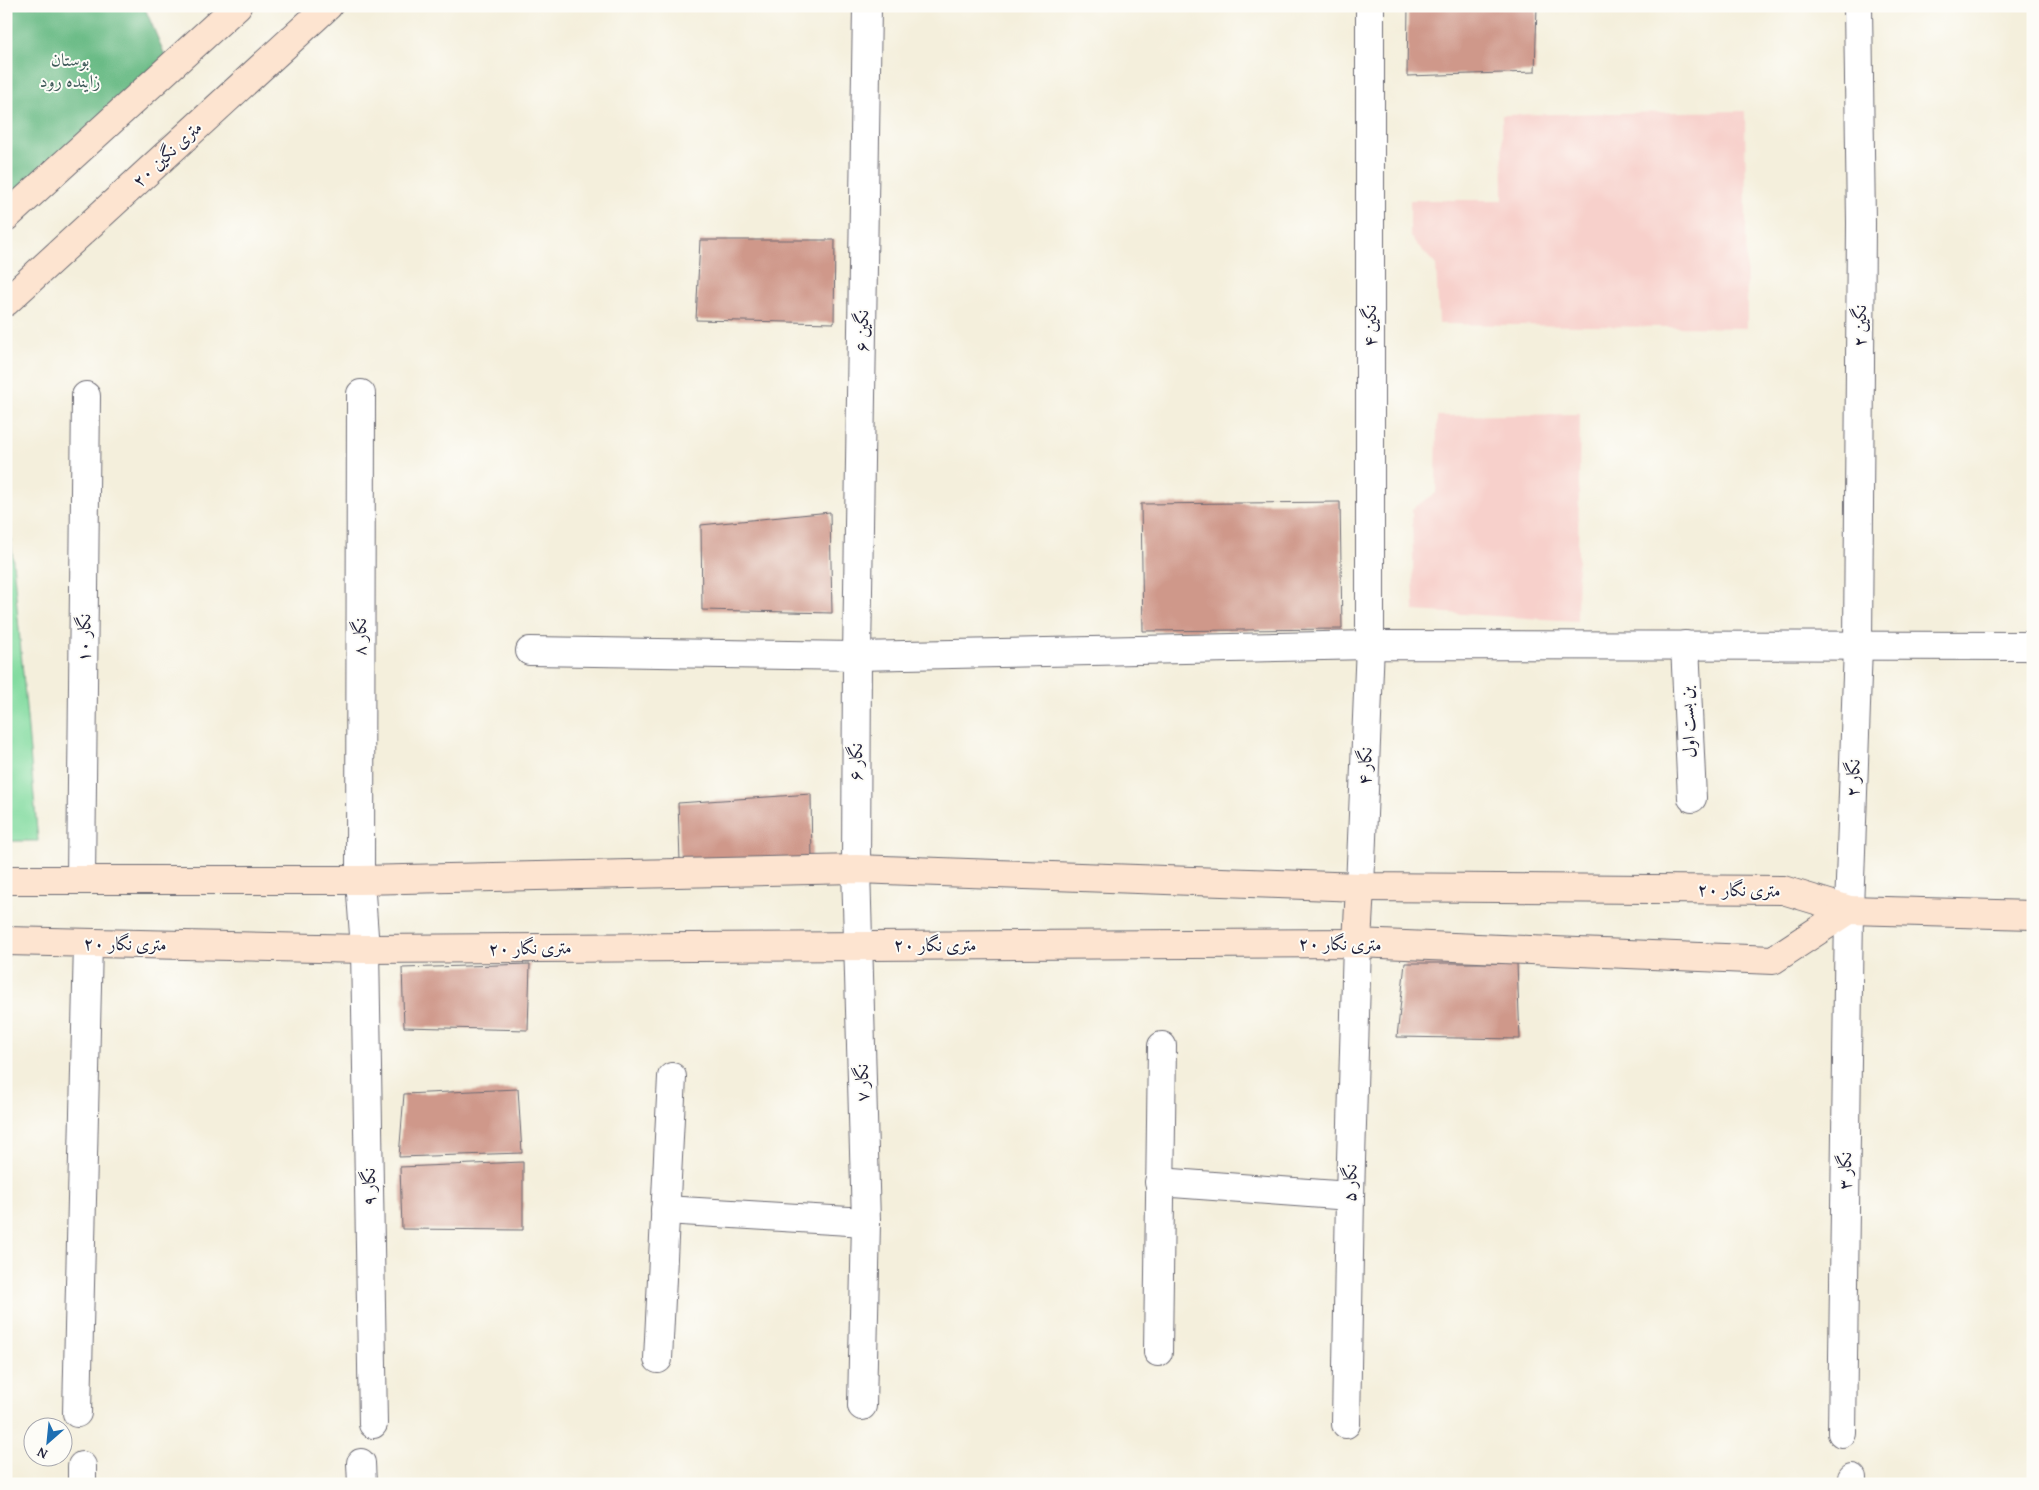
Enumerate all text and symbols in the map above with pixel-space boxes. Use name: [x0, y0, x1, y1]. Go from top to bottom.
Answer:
park label: بوستان زاینده رود: [40, 46, 101, 94]
street label: ۲۰ متری نگین: [126, 114, 208, 193]
street label: نگین ۴: [1356, 305, 1383, 347]
street label: نگین ۲: [1846, 305, 1873, 347]
street label: نگین ۶: [848, 310, 875, 352]
street label: نگار ۱۰: [70, 613, 97, 662]
street label: نگار ۸: [346, 618, 373, 656]
street label: بن بست اول: [1672, 685, 1703, 759]
street label: نگار ۶: [842, 743, 869, 781]
street label: نگار ۴: [1350, 747, 1379, 785]
street label: نگار ۲: [1838, 759, 1867, 797]
street label: ۲۰ متری نگار: [1697, 875, 1781, 904]
street label: ۲۰ متری نگار: [83, 929, 167, 958]
street label: ۲۰ متری نگار: [1298, 929, 1382, 958]
street label: ۲۰ متری نگار: [893, 931, 977, 958]
street label: ۲۰ متری نگار: [488, 933, 572, 962]
street label: نگار ۷: [848, 1064, 875, 1102]
street label: نگار ۳: [1831, 1152, 1858, 1190]
street label: نگار ۵: [1335, 1164, 1364, 1202]
street label: نگار ۹: [355, 1168, 382, 1206]
north arrow: [22, 1418, 72, 1468]
text: N: [33, 1442, 51, 1465]

